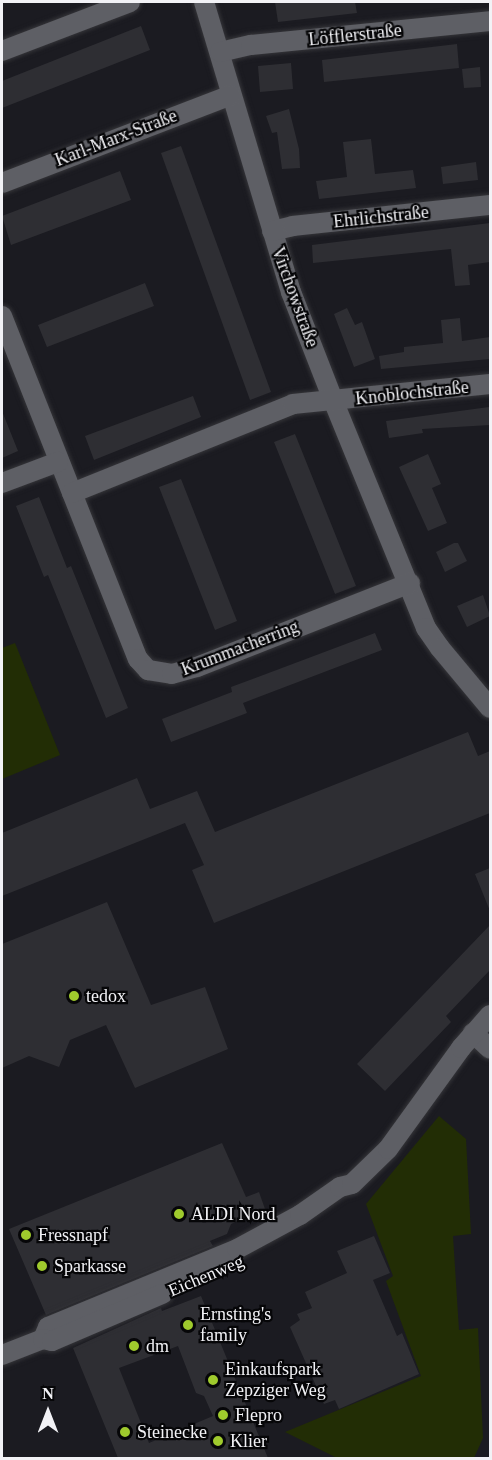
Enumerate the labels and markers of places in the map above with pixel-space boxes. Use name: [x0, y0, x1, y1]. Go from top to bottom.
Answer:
place label: tedox: [86, 985, 126, 1007]
marker: tedox: [67, 989, 81, 1003]
place label: ALDI Nord: [191, 1203, 275, 1225]
marker: ALDI Nord: [172, 1207, 186, 1221]
place label: Fressnapf: [38, 1224, 108, 1246]
marker: Fressnapf: [19, 1228, 33, 1242]
place label: Sparkasse: [54, 1255, 126, 1277]
marker: Sparkasse: [35, 1259, 49, 1273]
place label: Ernsting's family: [200, 1304, 271, 1346]
marker: Ernsting's family: [181, 1318, 195, 1332]
place label: dm: [146, 1335, 169, 1357]
marker: dm: [127, 1339, 141, 1353]
place label: Einkaufspark Zepziger Weg: [225, 1359, 326, 1402]
marker: Einkaufspark Zepziger Weg: [206, 1373, 220, 1387]
place label: Flepro: [235, 1404, 282, 1426]
marker: Flepro: [216, 1408, 230, 1422]
place label: Steinecke: [137, 1421, 207, 1443]
marker: Steinecke: [118, 1425, 132, 1439]
place label: Klier: [230, 1430, 267, 1452]
marker: Klier: [211, 1434, 225, 1448]

